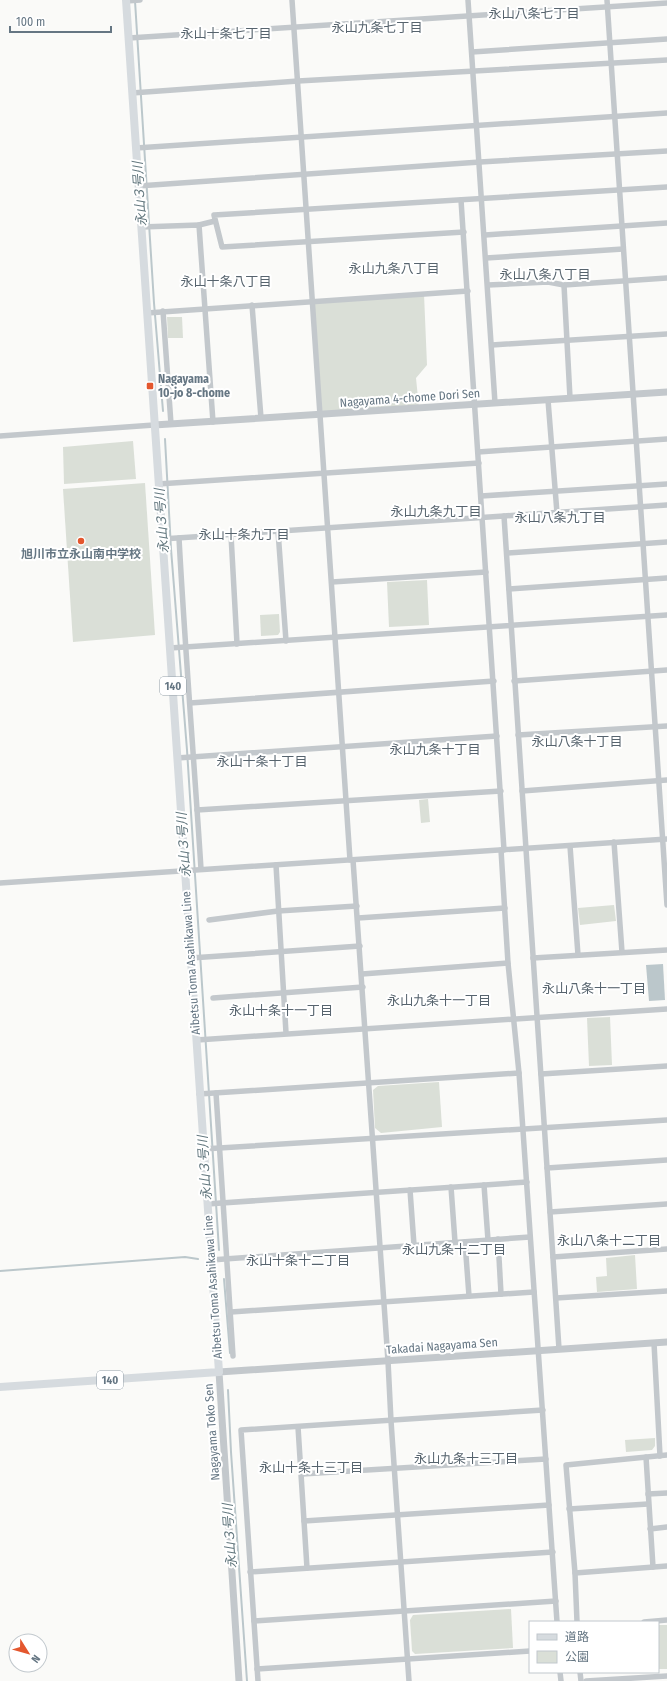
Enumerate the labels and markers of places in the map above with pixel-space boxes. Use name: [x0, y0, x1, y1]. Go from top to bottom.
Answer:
place label: Nagayama 10-jo 8-chome: [158, 372, 230, 400]
marker: Nagayama 10-jo 8-chome: [145, 381, 155, 391]
marker: 旭川市立永山南中学校: [76, 536, 86, 546]
place label: 旭川市立永山南中学校: [21, 547, 141, 561]

